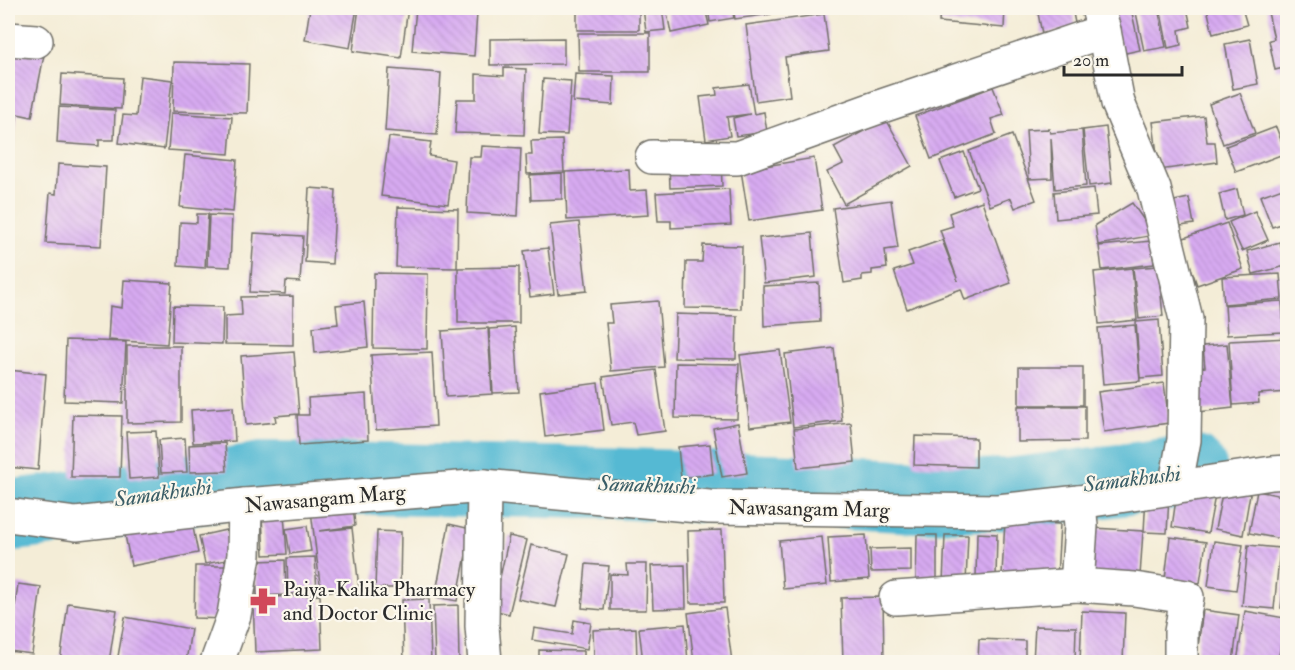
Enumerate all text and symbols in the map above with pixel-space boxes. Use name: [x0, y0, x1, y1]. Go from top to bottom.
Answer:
scale bar: [1064, 39, 1182, 77]
text: 20 m: [1073, 49, 1109, 72]
water label: Samakhushi: [1081, 459, 1182, 499]
water label: Samakhushi: [597, 469, 696, 501]
water label: Samakhushi: [112, 472, 213, 514]
street label: Nawasangam Marg: [243, 478, 407, 519]
street label: Nawasangam Marg: [728, 494, 891, 524]
place label: Paiya-Kalika Pharmacy and Doctor Clinic: [283, 576, 476, 627]
pharmacy icon: Paiya-Kalika Pharmacy and Doctor Clinic: [248, 586, 278, 616]

